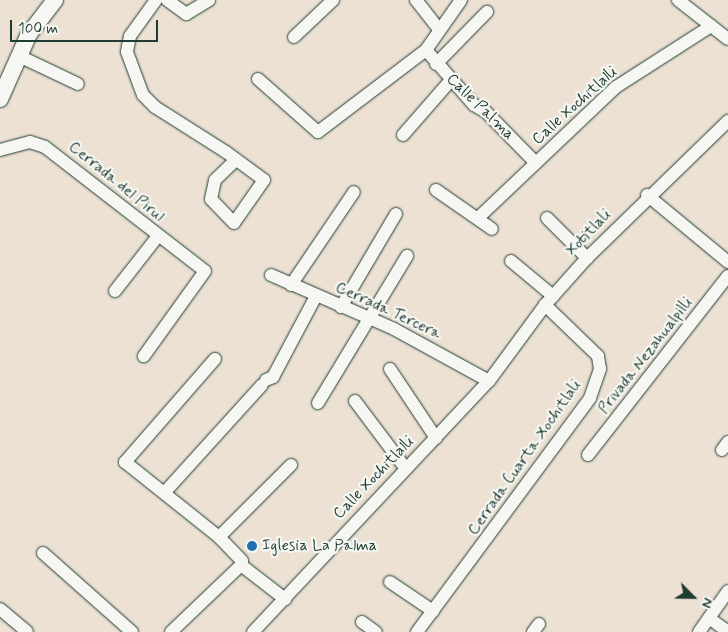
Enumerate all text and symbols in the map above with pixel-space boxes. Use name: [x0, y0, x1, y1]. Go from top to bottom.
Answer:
scale bar: [12, 10, 160, 42]
text: 100 m: [18, 19, 58, 39]
street label: Calle Xochitlalli: [528, 63, 622, 149]
street label: Calle Palma: [443, 71, 517, 143]
street label: Cerrada del Pirul: [66, 139, 166, 225]
street label: Xotitlali: [562, 206, 616, 260]
street label: Cerrada Tercera: [333, 279, 443, 343]
street label: Privada Nezahualpilli: [595, 294, 697, 418]
street label: Cerrada Cuarta Xochitlali: [465, 378, 585, 538]
street label: Calle Xochitlalli: [329, 432, 419, 524]
place label: Iglesia La Palma: [262, 536, 381, 556]
marker: Iglesia La Palma: [246, 540, 258, 552]
north arrow: [668, 572, 718, 622]
text: N: [697, 595, 717, 611]

